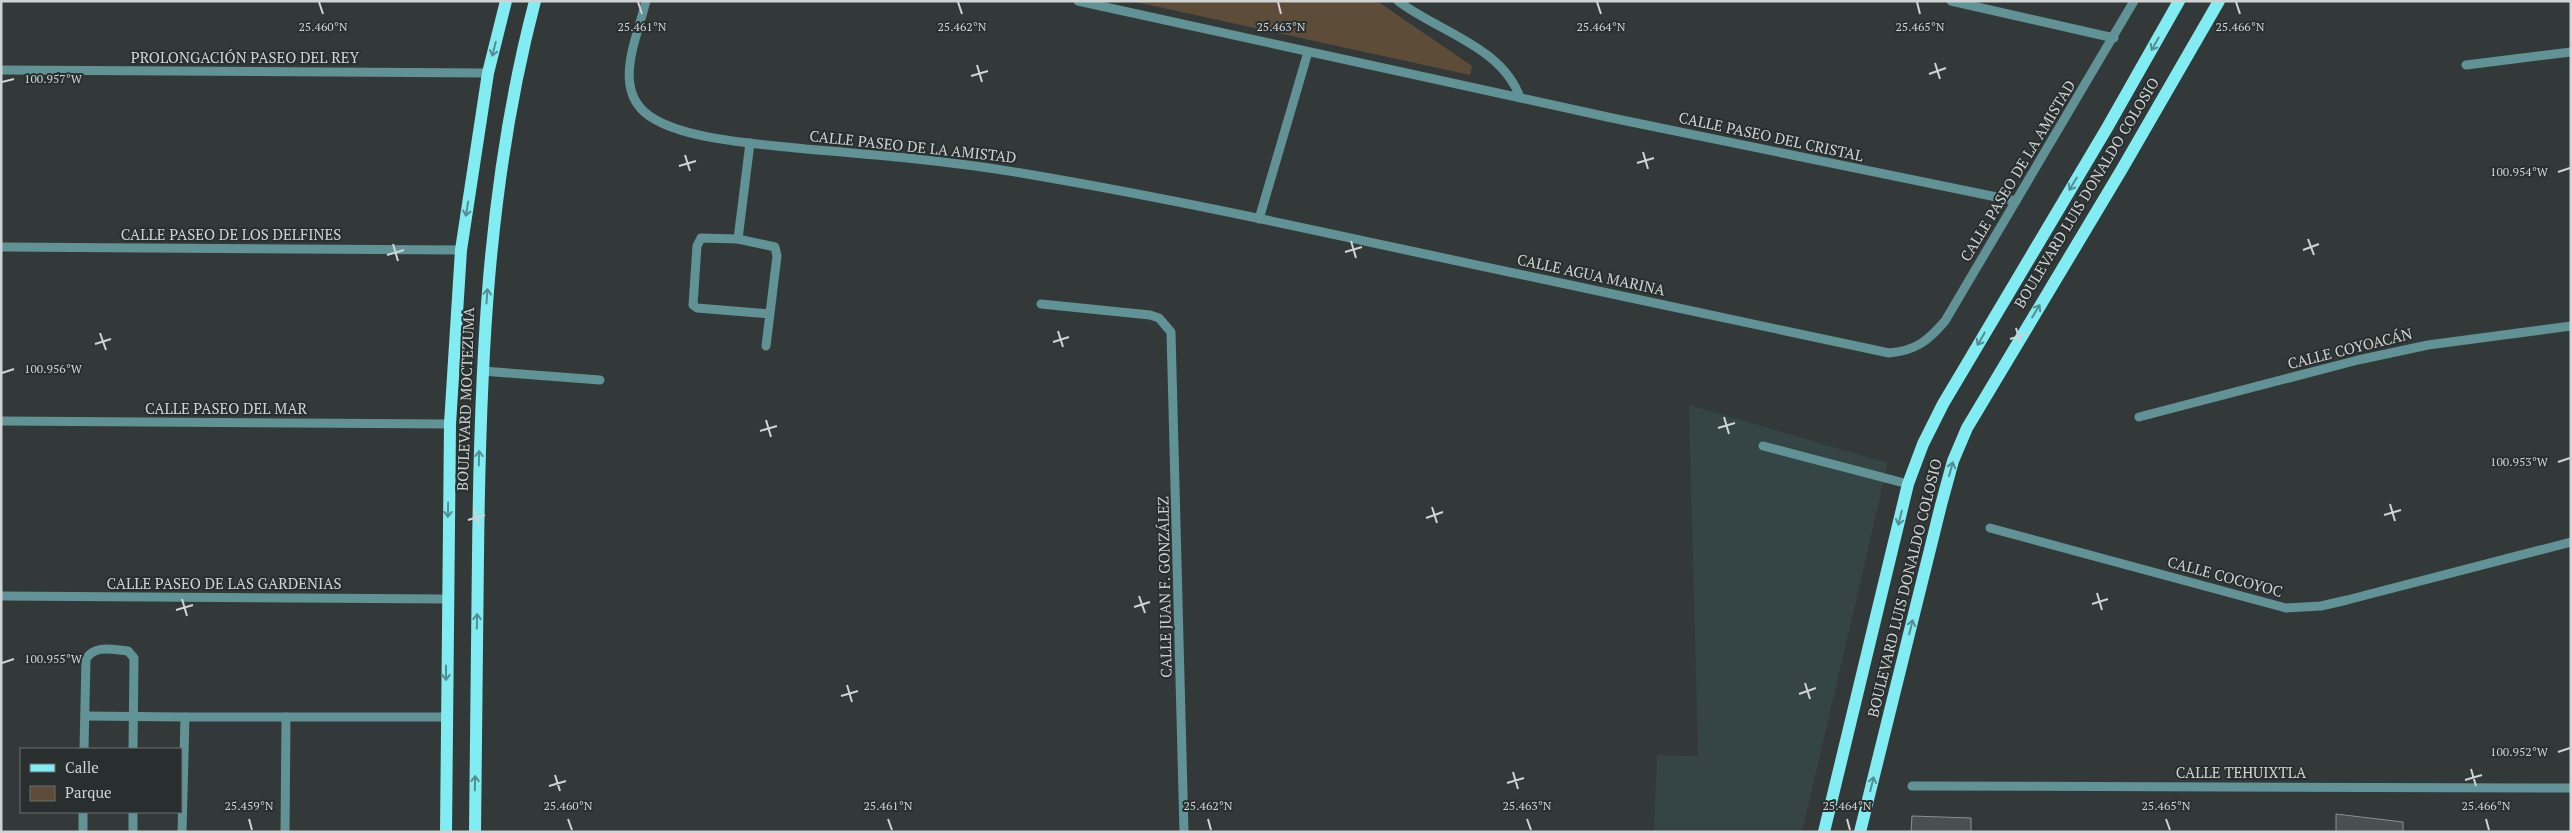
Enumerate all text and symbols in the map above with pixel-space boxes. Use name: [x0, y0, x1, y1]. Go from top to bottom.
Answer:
text: 25.460°N: [298, 19, 348, 34]
text: 25.461°N: [617, 19, 667, 34]
text: 25.462°N: [937, 19, 987, 34]
text: 25.463°N: [1256, 19, 1306, 34]
text: 25.464°N: [1576, 19, 1626, 34]
text: 25.465°N: [1895, 19, 1945, 34]
text: 25.466°N: [2215, 19, 2265, 34]
one-way arrow: [2150, 36, 2159, 51]
one-way arrow: [489, 40, 498, 56]
street label: PROLONGACIÓN PASEO DEL REY: [131, 47, 359, 67]
text: 100.957°W: [24, 71, 83, 86]
street label: BOULEVARD LUIS DONALDO COLOSIO: [2009, 73, 2163, 312]
street label: CALLE PASEO DE LA AMISTAD: [1955, 76, 2079, 265]
street label: CALLE PASEO DEL CRISTAL: [1677, 107, 1865, 165]
street label: CALLE PASEO DE LA AMISTAD: [809, 125, 1018, 167]
text: 100.954°W: [2490, 164, 2549, 179]
one-way arrow: [2068, 177, 2078, 191]
one-way arrow: [462, 200, 472, 216]
street label: CALLE PASEO DE LOS DELFINES: [121, 224, 341, 244]
street label: CALLE AGUA MARINA: [1515, 249, 1668, 300]
one-way arrow: [482, 288, 491, 304]
one-way arrow: [2031, 305, 2041, 319]
street label: BOULEVARD MOCTEZUMA: [452, 306, 478, 491]
street label: CALLE COYOACÁN: [2285, 323, 2414, 373]
one-way arrow: [1976, 331, 1986, 345]
text: 100.956°W: [24, 361, 83, 376]
street label: CALLE PASEO DEL MAR: [145, 398, 307, 418]
one-way arrow: [474, 450, 484, 466]
text: 100.953°W: [2490, 454, 2549, 469]
street label: BOULEVARD LUIS DONALDO COLOSIO: [1862, 456, 1946, 719]
one-way arrow: [1946, 462, 1956, 478]
street label: CALLE JUAN F. GONZÁLEZ: [1152, 496, 1176, 678]
one-way arrow: [444, 502, 453, 518]
one-way arrow: [1895, 509, 1904, 525]
street label: CALLE COCOYOC: [2165, 551, 2285, 601]
street label: CALLE PASEO DE LAS GARDENIAS: [106, 573, 342, 593]
one-way arrow: [472, 613, 482, 629]
one-way arrow: [1907, 619, 1916, 635]
text: 100.955°W: [24, 651, 83, 666]
one-way arrow: [442, 665, 451, 681]
text: 100.952°W: [2490, 744, 2549, 759]
legend: [20, 748, 182, 813]
text: Calle: [65, 757, 99, 777]
street label: CALLE TEHUIXTLA: [2176, 762, 2307, 782]
one-way arrow: [470, 775, 480, 792]
one-way arrow: [1868, 777, 1877, 793]
text: Parque: [65, 782, 112, 802]
text: 25.459°N: [224, 798, 274, 813]
text: 25.460°N: [543, 798, 593, 813]
text: 25.461°N: [863, 798, 913, 813]
text: 25.462°N: [1183, 798, 1233, 813]
text: 25.463°N: [1502, 798, 1552, 813]
text: 25.464°N: [1822, 798, 1872, 813]
text: 25.465°N: [2141, 798, 2191, 813]
text: 25.466°N: [2461, 798, 2511, 813]

